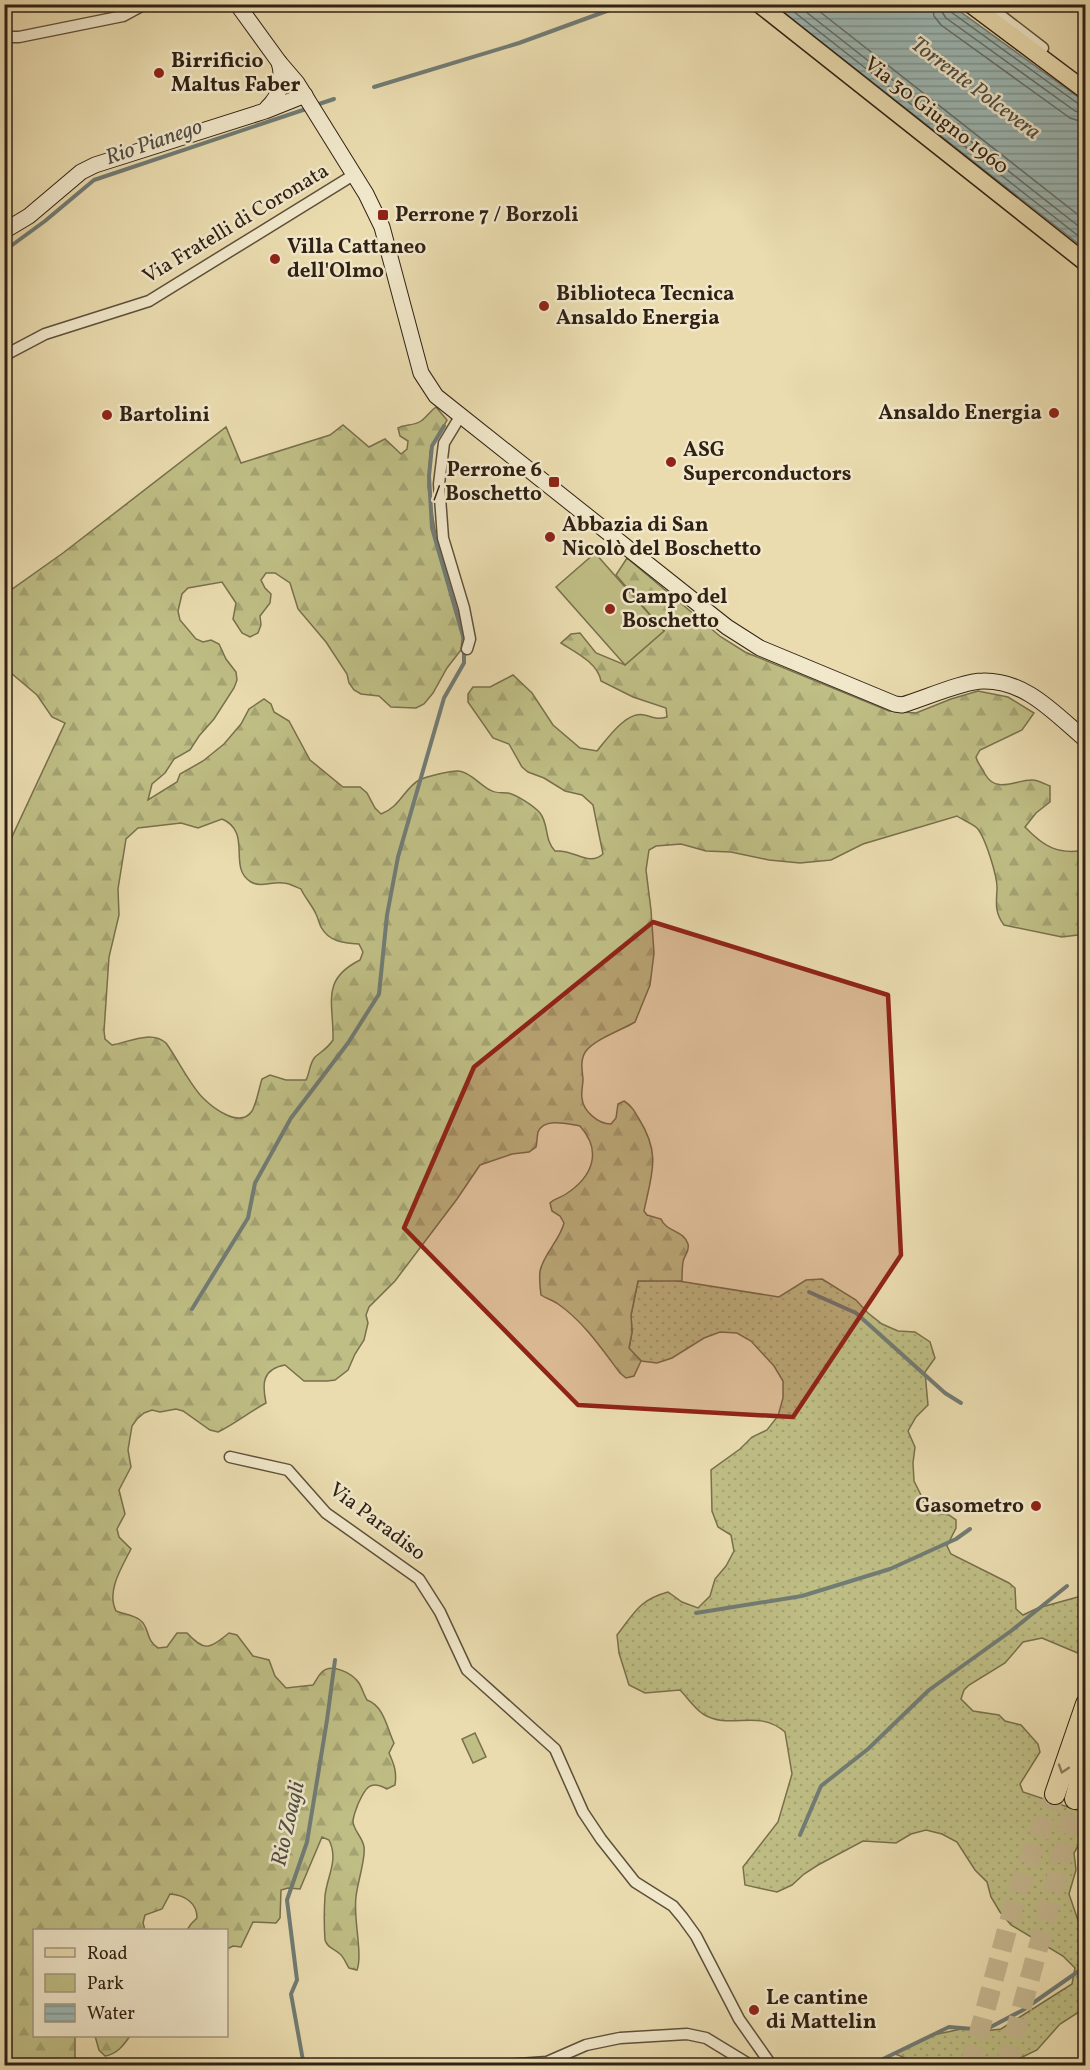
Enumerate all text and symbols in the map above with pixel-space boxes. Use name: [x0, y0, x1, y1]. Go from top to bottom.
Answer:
water label: Torrente Polcevera: [904, 30, 1046, 148]
place label: Birrificio Maltus Faber: [171, 47, 301, 100]
street label: Via 30 Giugno 1960: [857, 50, 1015, 182]
marker: Birrificio Maltus Faber: [152, 66, 166, 80]
water label: Rio Pianego: [101, 112, 207, 174]
street label: Via Fratelli di Coronata: [138, 157, 334, 291]
place label: Perrone 7 / Borzoli: [395, 201, 579, 230]
marker: Perrone 7 / Borzoli: [376, 208, 390, 222]
place label: Villa Cattaneo dell'Olmo: [287, 233, 426, 286]
marker: Villa Cattaneo dell'Olmo: [268, 252, 282, 266]
place label: Biblioteca Tecnica Ansaldo Energia: [556, 280, 735, 333]
marker: Biblioteca Tecnica Ansaldo Energia: [537, 299, 551, 313]
place label: Ansaldo Energia: [878, 399, 1042, 428]
place label: Bartolini: [119, 401, 210, 430]
marker: Ansaldo Energia: [1047, 406, 1061, 420]
marker: Bartolini: [100, 408, 114, 422]
place label: ASG Superconductors: [683, 436, 851, 489]
marker: ASG Superconductors: [664, 455, 678, 469]
place label: Perrone 6 / Boschetto: [433, 456, 542, 509]
marker: Perrone 6 / Boschetto: [547, 475, 561, 489]
place label: Abbazia di San Nicolò del Boschetto: [562, 511, 761, 564]
marker: Abbazia di San Nicolò del Boschetto: [543, 530, 557, 544]
place label: Campo del Boschetto: [622, 583, 727, 636]
marker: Campo del Boschetto: [603, 602, 617, 616]
street label: Via Paradiso: [323, 1476, 431, 1568]
place label: Gasometro: [915, 1492, 1024, 1521]
marker: Gasometro: [1029, 1499, 1043, 1513]
one-way arrow: [1058, 1763, 1070, 1774]
water label: Rio Zoagli: [264, 1778, 314, 1870]
legend: [33, 1929, 228, 2037]
text: Road: [87, 1942, 128, 1967]
text: Park: [87, 1972, 124, 1997]
place label: Le cantine di Mattelin: [766, 1984, 877, 2037]
text: Water: [87, 2002, 135, 2027]
marker: Le cantine di Mattelin: [747, 2003, 761, 2017]

